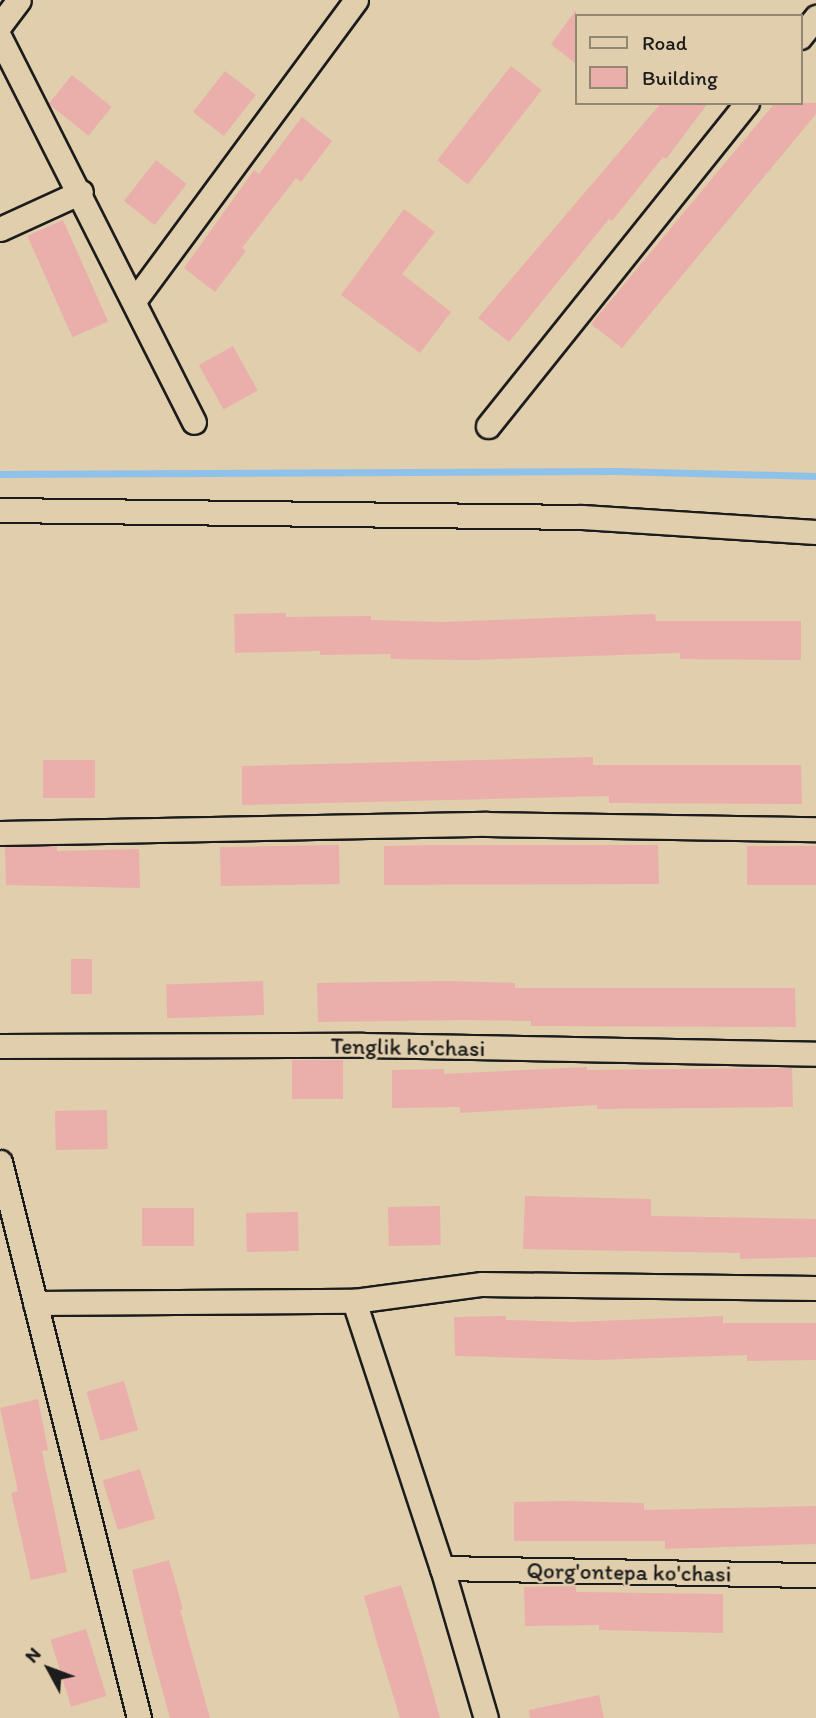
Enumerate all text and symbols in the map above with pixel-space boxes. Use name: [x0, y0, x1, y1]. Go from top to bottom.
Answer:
legend: [574, 14, 802, 105]
text: Road: [642, 30, 687, 55]
text: Building: [642, 65, 718, 90]
street label: Tenglik ko'chasi: [331, 1032, 485, 1062]
street label: Qorg'ontepa ko'chasi: [527, 1556, 731, 1588]
north arrow: [14, 1634, 84, 1704]
text: N: [20, 1643, 46, 1667]

